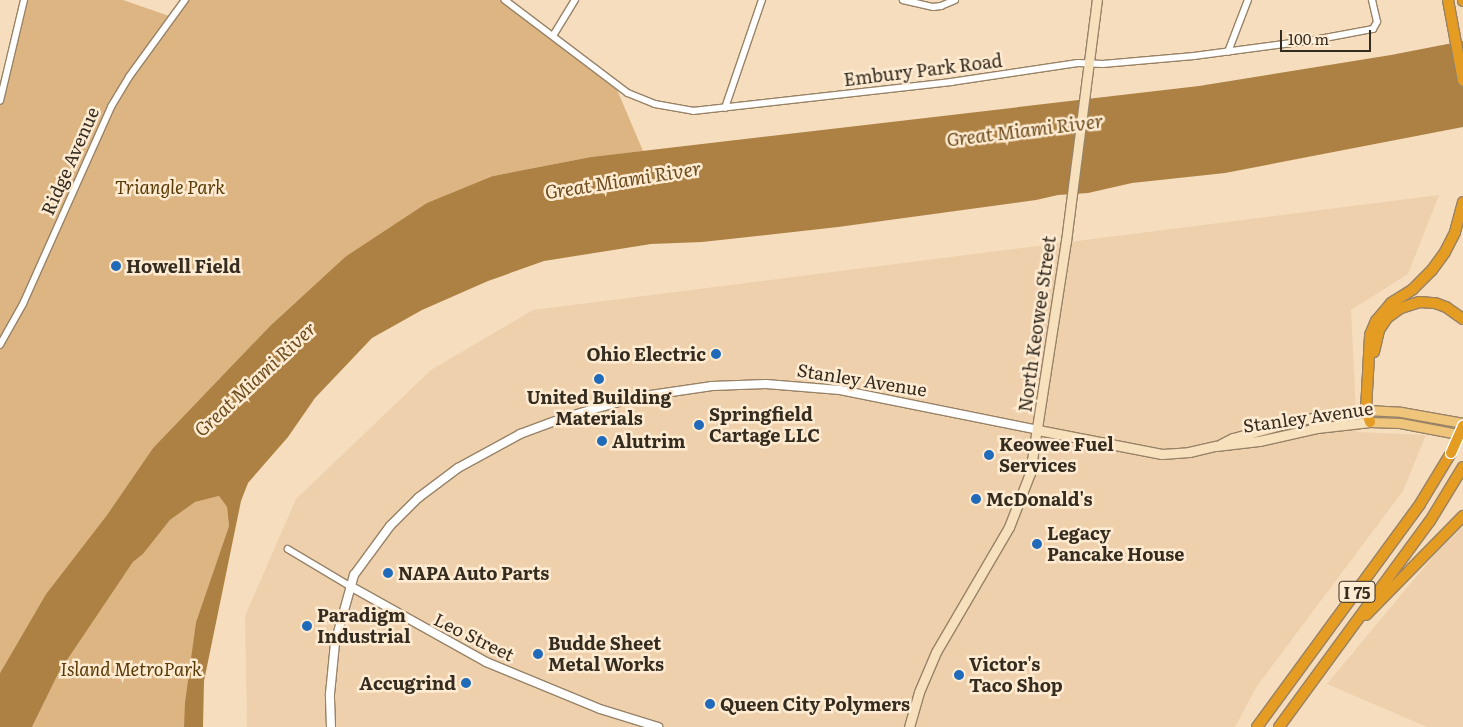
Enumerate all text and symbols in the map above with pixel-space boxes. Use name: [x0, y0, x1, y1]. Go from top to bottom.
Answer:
scale bar: [1283, 20, 1374, 52]
text: 100 m: [1288, 27, 1329, 50]
street label: Embury Park Road: [842, 50, 1004, 90]
street label: Ridge Avenue: [37, 104, 103, 218]
water label: Great Miami River: [945, 109, 1105, 151]
water label: Great Miami River: [543, 156, 703, 204]
park label: Triangle Park: [115, 176, 225, 198]
street label: North Keowee Street: [1014, 235, 1060, 413]
place label: Howell Field: [126, 255, 241, 277]
marker: Howell Field: [110, 260, 122, 272]
water label: Great Miami River: [189, 317, 321, 441]
place label: Ohio Electric: [586, 343, 706, 365]
marker: Ohio Electric: [710, 348, 722, 360]
street label: Stanley Avenue: [796, 359, 928, 401]
marker: United Building Materials: [593, 373, 605, 385]
place label: United Building Materials: [527, 387, 671, 429]
street label: Stanley Avenue: [1242, 397, 1374, 437]
place label: Springfield Cartage LLC: [709, 404, 820, 446]
marker: Springfield Cartage LLC: [693, 419, 705, 431]
place label: Alutrim: [612, 430, 685, 452]
place label: Keowee Fuel Services: [999, 434, 1114, 476]
marker: Alutrim: [596, 435, 608, 447]
marker: Keowee Fuel Services: [983, 449, 995, 461]
place label: McDonald's: [986, 488, 1092, 510]
marker: McDonald's: [970, 493, 982, 505]
place label: Legacy Pancake House: [1047, 523, 1185, 566]
marker: Legacy Pancake House: [1031, 538, 1043, 550]
place label: NAPA Auto Parts: [398, 562, 549, 584]
marker: NAPA Auto Parts: [382, 567, 394, 579]
road number: I 75: [1338, 578, 1376, 606]
place label: Paradigm Industrial: [317, 605, 410, 648]
street label: Leo Street: [430, 608, 518, 666]
marker: Paradigm Industrial: [301, 620, 313, 632]
place label: Budde Sheet Metal Works: [548, 633, 664, 676]
marker: Budde Sheet Metal Works: [532, 648, 544, 660]
place label: Victor's Taco Shop: [969, 654, 1063, 696]
park label: Island MetroPark: [60, 658, 202, 680]
marker: Victor's Taco Shop: [953, 669, 965, 681]
place label: Accugrind: [359, 672, 456, 694]
marker: Accugrind: [460, 677, 472, 689]
place label: Queen City Polymers: [720, 693, 910, 715]
marker: Queen City Polymers: [704, 698, 716, 710]

